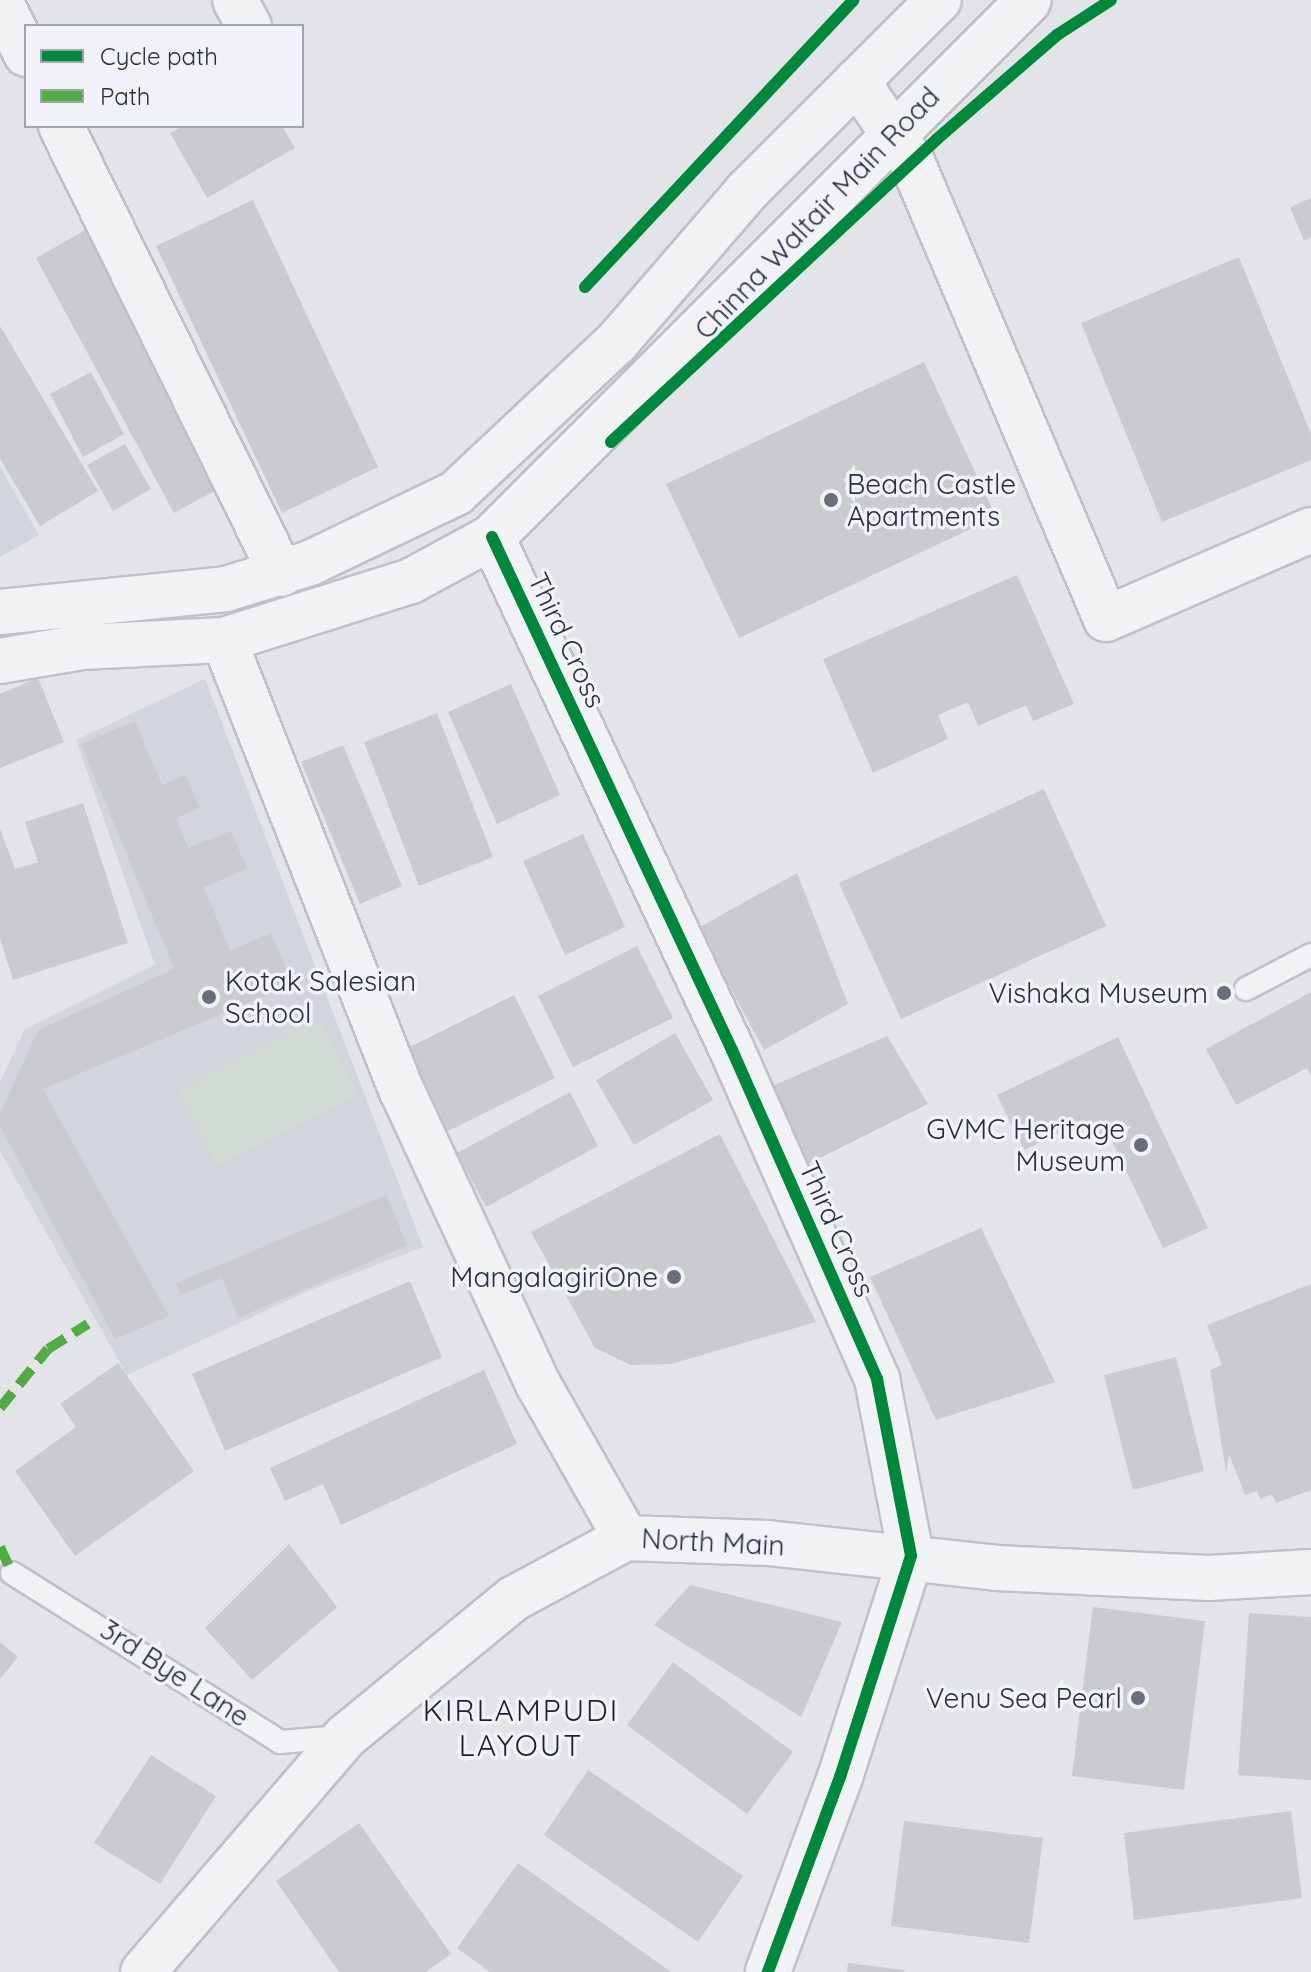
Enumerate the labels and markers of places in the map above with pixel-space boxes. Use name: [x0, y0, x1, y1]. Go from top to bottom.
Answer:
place label: Beach Castle Apartments: [847, 467, 1016, 533]
marker: Beach Castle Apartments: [822, 491, 840, 509]
place label: Kotak Salesian School: [225, 964, 416, 1030]
place label: Vishaka Museum: [988, 976, 1208, 1010]
marker: Vishaka Museum: [1215, 984, 1233, 1002]
marker: Kotak Salesian School: [200, 988, 218, 1006]
place label: GVMC Heritage Museum: [926, 1112, 1125, 1178]
marker: GVMC Heritage Museum: [1132, 1136, 1150, 1154]
place label: MangalagiriOne: [450, 1260, 658, 1294]
marker: MangalagiriOne: [665, 1268, 683, 1286]
place label: Venu Sea Pearl: [926, 1681, 1122, 1715]
marker: Venu Sea Pearl: [1129, 1689, 1147, 1707]

